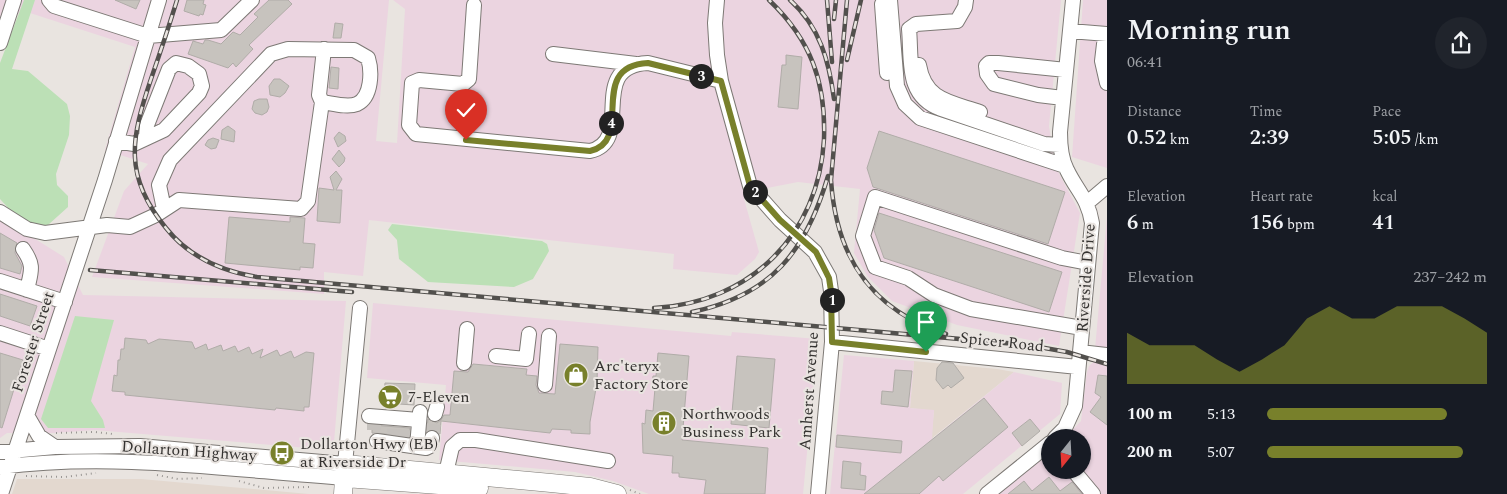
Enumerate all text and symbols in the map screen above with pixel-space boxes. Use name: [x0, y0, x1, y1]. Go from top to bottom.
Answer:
text: Morning run: [1127, 9, 1291, 52]
button: share: [1435, 17, 1487, 69]
text: 06:41: [1127, 50, 1163, 74]
pin: 3: [688, 64, 714, 88]
text: 3: [698, 66, 705, 87]
pin: [445, 89, 487, 140]
icon: check: [452, 96, 480, 124]
text: Distance: [1127, 101, 1182, 122]
text: Time: [1250, 101, 1282, 122]
text: Pace: [1372, 101, 1401, 122]
pin: 4: [598, 110, 624, 136]
text: 4: [608, 113, 615, 134]
text: 0.52: [1127, 122, 1166, 154]
text: 2:39: [1250, 122, 1289, 154]
text: 5:05: [1372, 122, 1412, 154]
text: km: [1166, 129, 1190, 150]
text: /km: [1412, 129, 1438, 150]
pin: 2: [742, 180, 768, 204]
text: 2: [752, 182, 759, 203]
text: Elevation: [1127, 186, 1186, 207]
text: Heart rate: [1250, 186, 1313, 207]
text: kcal: [1372, 186, 1397, 207]
text: 6: [1127, 207, 1138, 239]
text: 156: [1250, 207, 1283, 239]
text: 41: [1372, 207, 1395, 239]
text: m: [1138, 214, 1154, 235]
text: bpm: [1283, 214, 1315, 235]
street label: Riverside Drive: [1070, 223, 1102, 333]
text: Elevation: [1127, 265, 1194, 289]
text: 237–242 m: [1413, 265, 1487, 289]
street label: Forester Street: [5, 288, 61, 395]
pin: 1: [820, 288, 844, 312]
text: 1: [829, 290, 836, 311]
pin: [905, 301, 947, 352]
icon: arrive: [912, 308, 940, 336]
street label: Spicer Road: [959, 326, 1045, 358]
street label: Amherst Avenue: [793, 331, 825, 451]
place label: Arc'teryx Factory Store: [594, 354, 688, 396]
shop icon: Arc'teryx Factory Store: [563, 362, 589, 388]
supermarket icon: 7-Eleven: [377, 384, 403, 410]
place label: 7-Eleven: [408, 385, 470, 409]
place label: Northwoods Business Park: [682, 402, 781, 444]
text: 100 m: [1127, 402, 1172, 426]
text: 5:13: [1207, 402, 1235, 426]
building icon: Northwoods Business Park: [651, 410, 677, 436]
north arrow: [1041, 429, 1091, 479]
map controls: [1041, 429, 1091, 479]
place label: Dollarton Hwy (EB) at Riverside Dr: [300, 432, 438, 474]
street label: Dollarton Highway: [121, 434, 259, 468]
bus stop icon: Dollarton Hwy (EB) at Riverside Dr: [269, 440, 295, 466]
text: 200 m: [1127, 440, 1172, 464]
text: 5:07: [1207, 440, 1235, 464]

